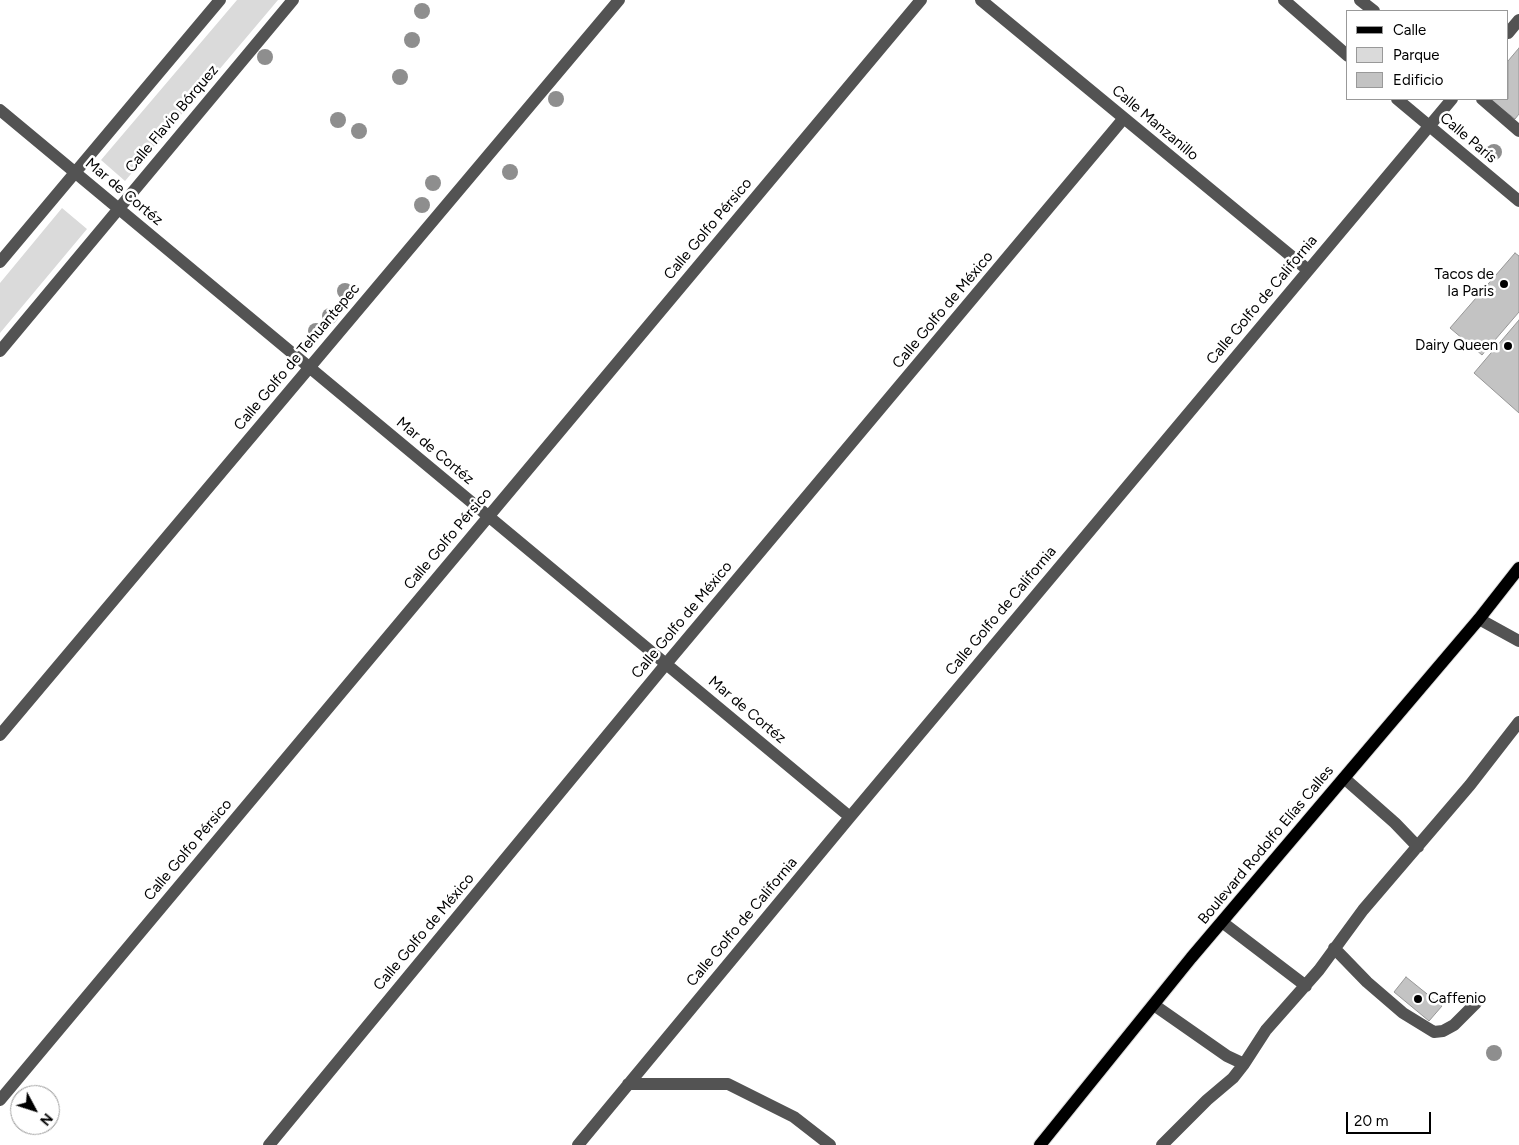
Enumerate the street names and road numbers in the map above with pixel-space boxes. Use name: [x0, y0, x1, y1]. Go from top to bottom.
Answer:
street label: Calle Flavio Bórquez: [122, 61, 222, 177]
street label: Calle Manzanillo: [1108, 81, 1202, 165]
street label: Calle París: [1436, 109, 1500, 167]
street label: Mar de Cortéz: [82, 154, 166, 230]
street label: Calle Golfo Pérsico: [660, 174, 756, 284]
street label: Calle Golfo de California: [1203, 232, 1321, 368]
street label: Calle Golfo de México: [889, 248, 997, 372]
street label: Calle Golfo de Tehuantepec: [230, 280, 364, 434]
street label: Mar de Cortéz: [393, 413, 477, 489]
street label: Calle Golfo Pérsico: [400, 484, 496, 594]
street label: Calle Golfo de California: [942, 543, 1060, 679]
street label: Calle Golfo de México: [628, 558, 736, 682]
street label: Mar de Cortéz: [705, 672, 789, 748]
street label: Boulevard Rodolfo Elías Calles: [1194, 762, 1338, 928]
street label: Calle Golfo Pérsico: [140, 795, 236, 905]
street label: Calle Golfo de California: [683, 854, 801, 990]
street label: Calle Golfo de México: [370, 870, 478, 994]

